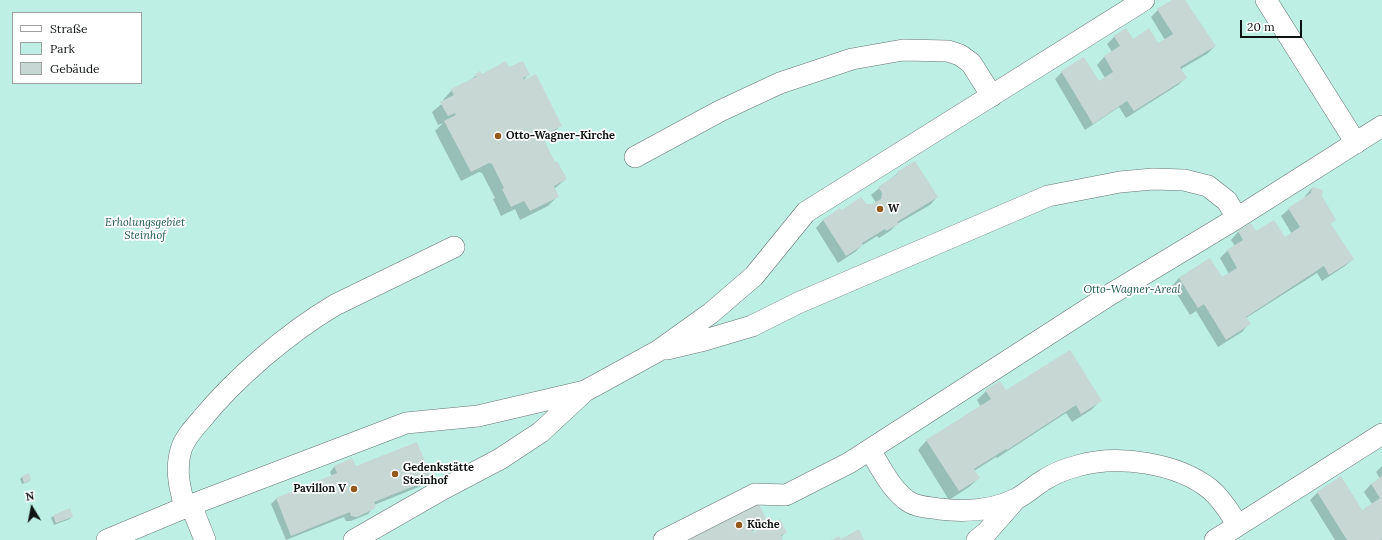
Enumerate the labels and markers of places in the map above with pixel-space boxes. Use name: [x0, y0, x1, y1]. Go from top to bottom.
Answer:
place label: Otto-Wagner-Kirche: [506, 129, 615, 143]
marker: Otto-Wagner-Kirche: [493, 131, 503, 141]
place label: W: [888, 202, 899, 216]
marker: W: [875, 204, 885, 214]
place label: Gedenkstätte Steinhof: [403, 461, 474, 487]
marker: Gedenkstätte Steinhof: [390, 469, 400, 479]
place label: Pavillon V: [293, 482, 346, 496]
marker: Pavillon V: [349, 484, 359, 494]
place label: Küche: [747, 518, 780, 532]
marker: Küche: [734, 520, 744, 530]

